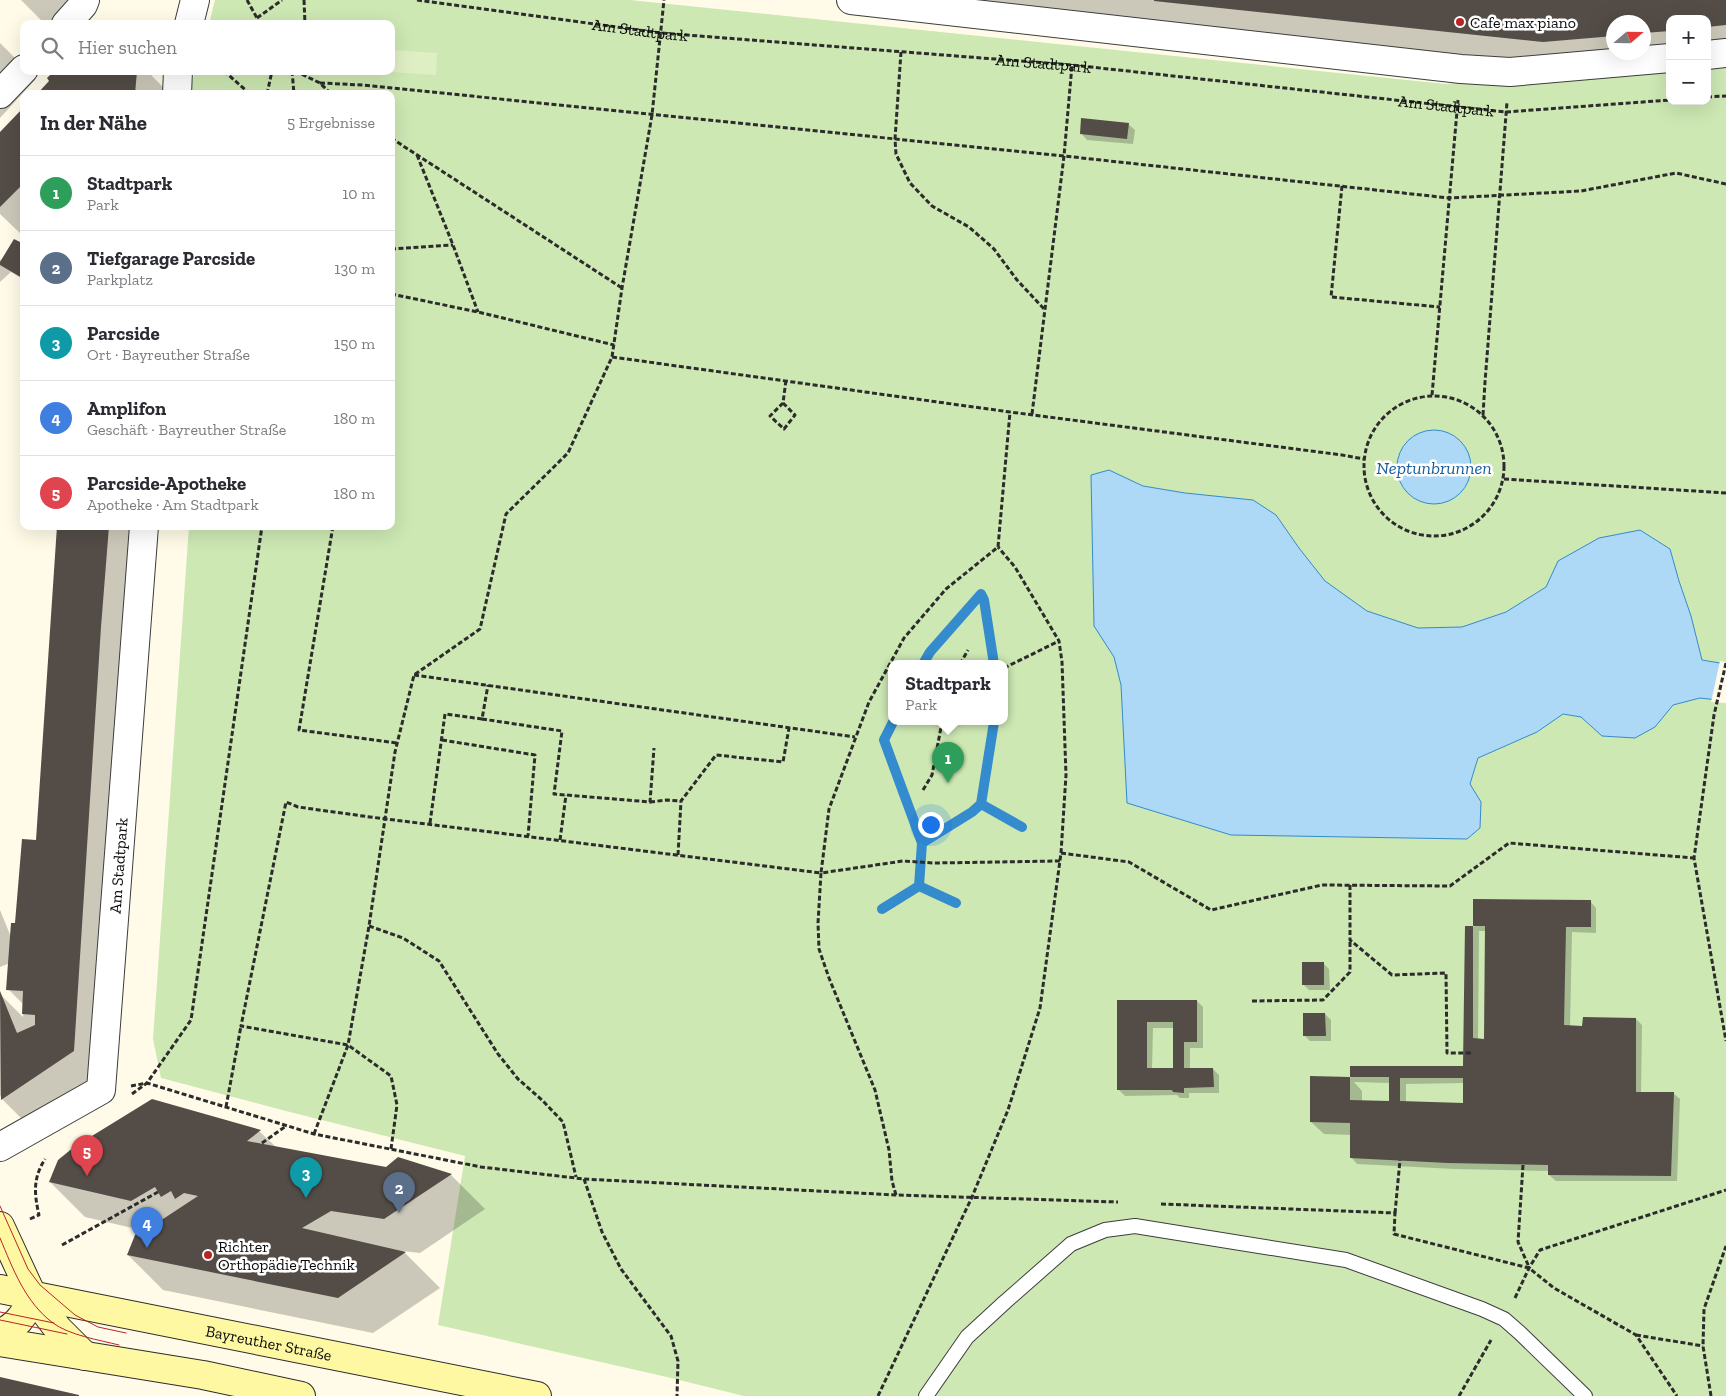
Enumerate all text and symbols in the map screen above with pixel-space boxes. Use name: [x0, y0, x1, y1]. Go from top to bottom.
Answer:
place label: Cafe max piano: [1470, 13, 1576, 32]
street label: Am Stadtpark: [591, 14, 689, 45]
north arrow: [1606, 15, 1651, 60]
map controls: [1666, 15, 1711, 105]
button: +: [1666, 15, 1711, 60]
marker: Cafe max piano: [1454, 16, 1466, 28]
search box: [20, 20, 395, 75]
icon: search: [38, 34, 66, 62]
text: Hier suchen: [78, 36, 177, 59]
street label: Am Stadtpark: [995, 50, 1093, 77]
button: −: [1666, 60, 1711, 105]
street label: Am Stadtpark: [1397, 91, 1496, 120]
text: In der Nähe: [40, 110, 147, 135]
text: 5 Ergebnisse: [287, 113, 375, 132]
text: Stadtpark: [87, 172, 172, 195]
text: 1: [53, 184, 59, 203]
text: 10 m: [342, 184, 375, 203]
text: Park: [87, 195, 119, 214]
text: Tiefgarage Parcside: [87, 247, 255, 270]
text: 2: [52, 259, 60, 278]
text: 130 m: [334, 259, 375, 278]
text: Parkplatz: [87, 270, 153, 289]
text: Parcside: [87, 322, 160, 345]
text: 3: [52, 334, 60, 353]
text: 150 m: [334, 334, 375, 353]
text: Ort · Bayreuther Straße: [87, 345, 250, 364]
text: Amplifon: [87, 397, 166, 420]
text: 4: [51, 409, 61, 428]
text: 180 m: [334, 409, 375, 428]
text: Geschäft · Bayreuther Straße: [87, 420, 286, 439]
water label: Neptunbrunnen: [1376, 457, 1492, 479]
text: Parcside-Apotheke: [87, 472, 246, 495]
text: 5: [52, 484, 60, 503]
text: 180 m: [334, 484, 375, 503]
text: Apotheke · Am Stadtpark: [87, 495, 259, 514]
popup: [888, 660, 1008, 725]
text: Stadtpark: [905, 672, 991, 695]
text: Park: [905, 695, 937, 714]
pin: 1: [932, 742, 964, 783]
your location: [918, 812, 944, 838]
street label: Am Stadtpark: [105, 816, 131, 914]
pin: 5: [71, 1135, 103, 1176]
pin: 3: [290, 1157, 322, 1198]
pin: 2: [383, 1172, 415, 1213]
pin: 4: [131, 1207, 163, 1248]
place label: Richter Orthopädie Technik: [218, 1237, 356, 1274]
marker: Richter Orthopädie Technik: [202, 1249, 214, 1261]
street label: Bayreuther Straße: [204, 1321, 333, 1364]

